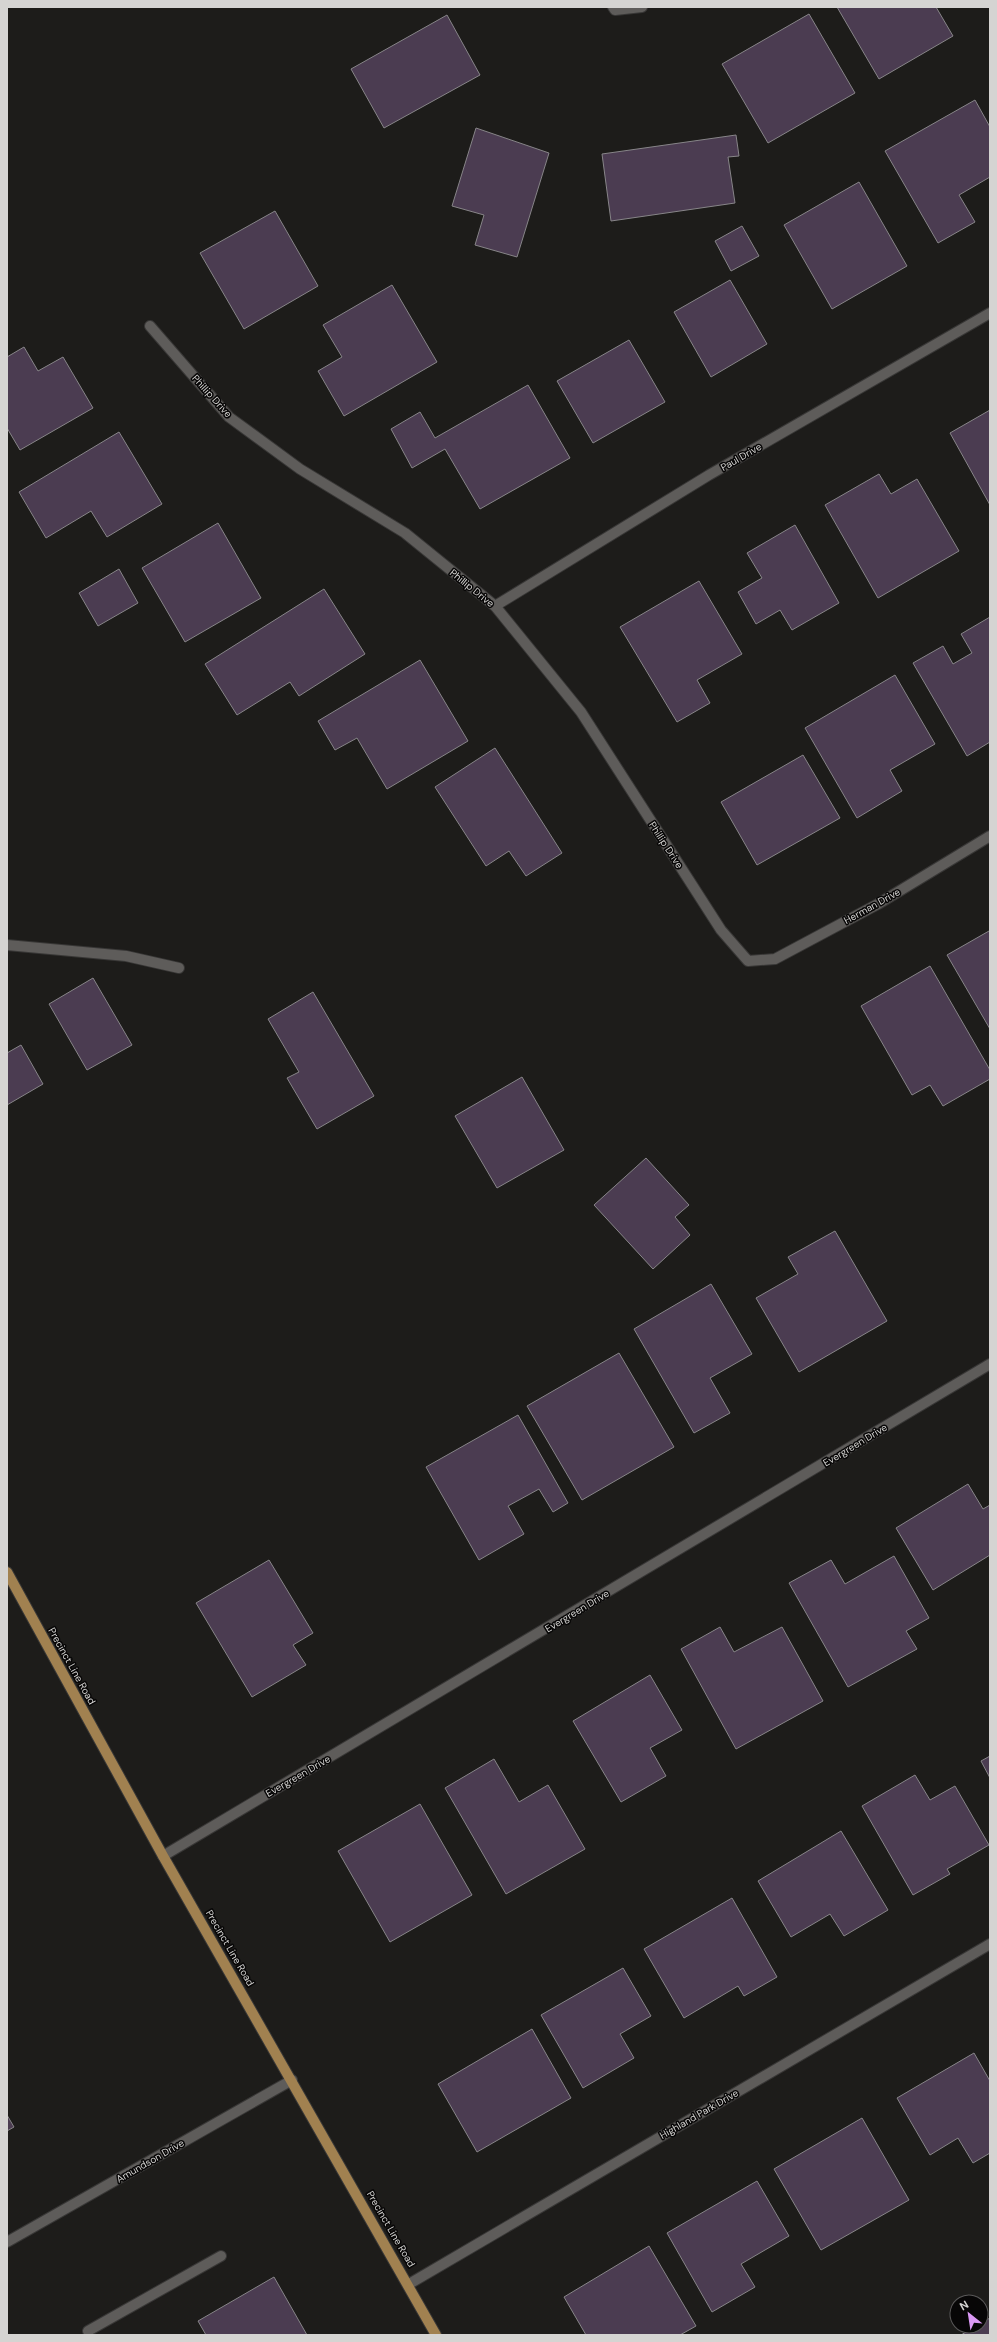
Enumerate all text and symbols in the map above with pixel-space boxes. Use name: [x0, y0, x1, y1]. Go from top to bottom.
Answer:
street label: Phillip Drive: [189, 372, 235, 420]
street label: Paul Drive: [718, 440, 764, 474]
street label: Phillip Drive: [447, 566, 497, 610]
street label: Phillip Drive: [646, 819, 686, 871]
street label: Herman Drive: [841, 885, 903, 927]
street label: Evergreen Drive: [821, 1421, 890, 1469]
street label: Evergreen Drive: [543, 1587, 612, 1635]
street label: Precinct Line Road: [45, 1625, 99, 1707]
street label: Evergreen Drive: [263, 1752, 333, 1800]
street label: Precinct Line Road: [203, 1907, 257, 1989]
street label: Highland Park Drive: [657, 2086, 741, 2142]
street label: Amundson Drive: [114, 2136, 187, 2186]
street label: Precinct Line Road: [364, 2188, 418, 2270]
north arrow: [949, 2294, 989, 2334]
text: N: [957, 2297, 971, 2313]

